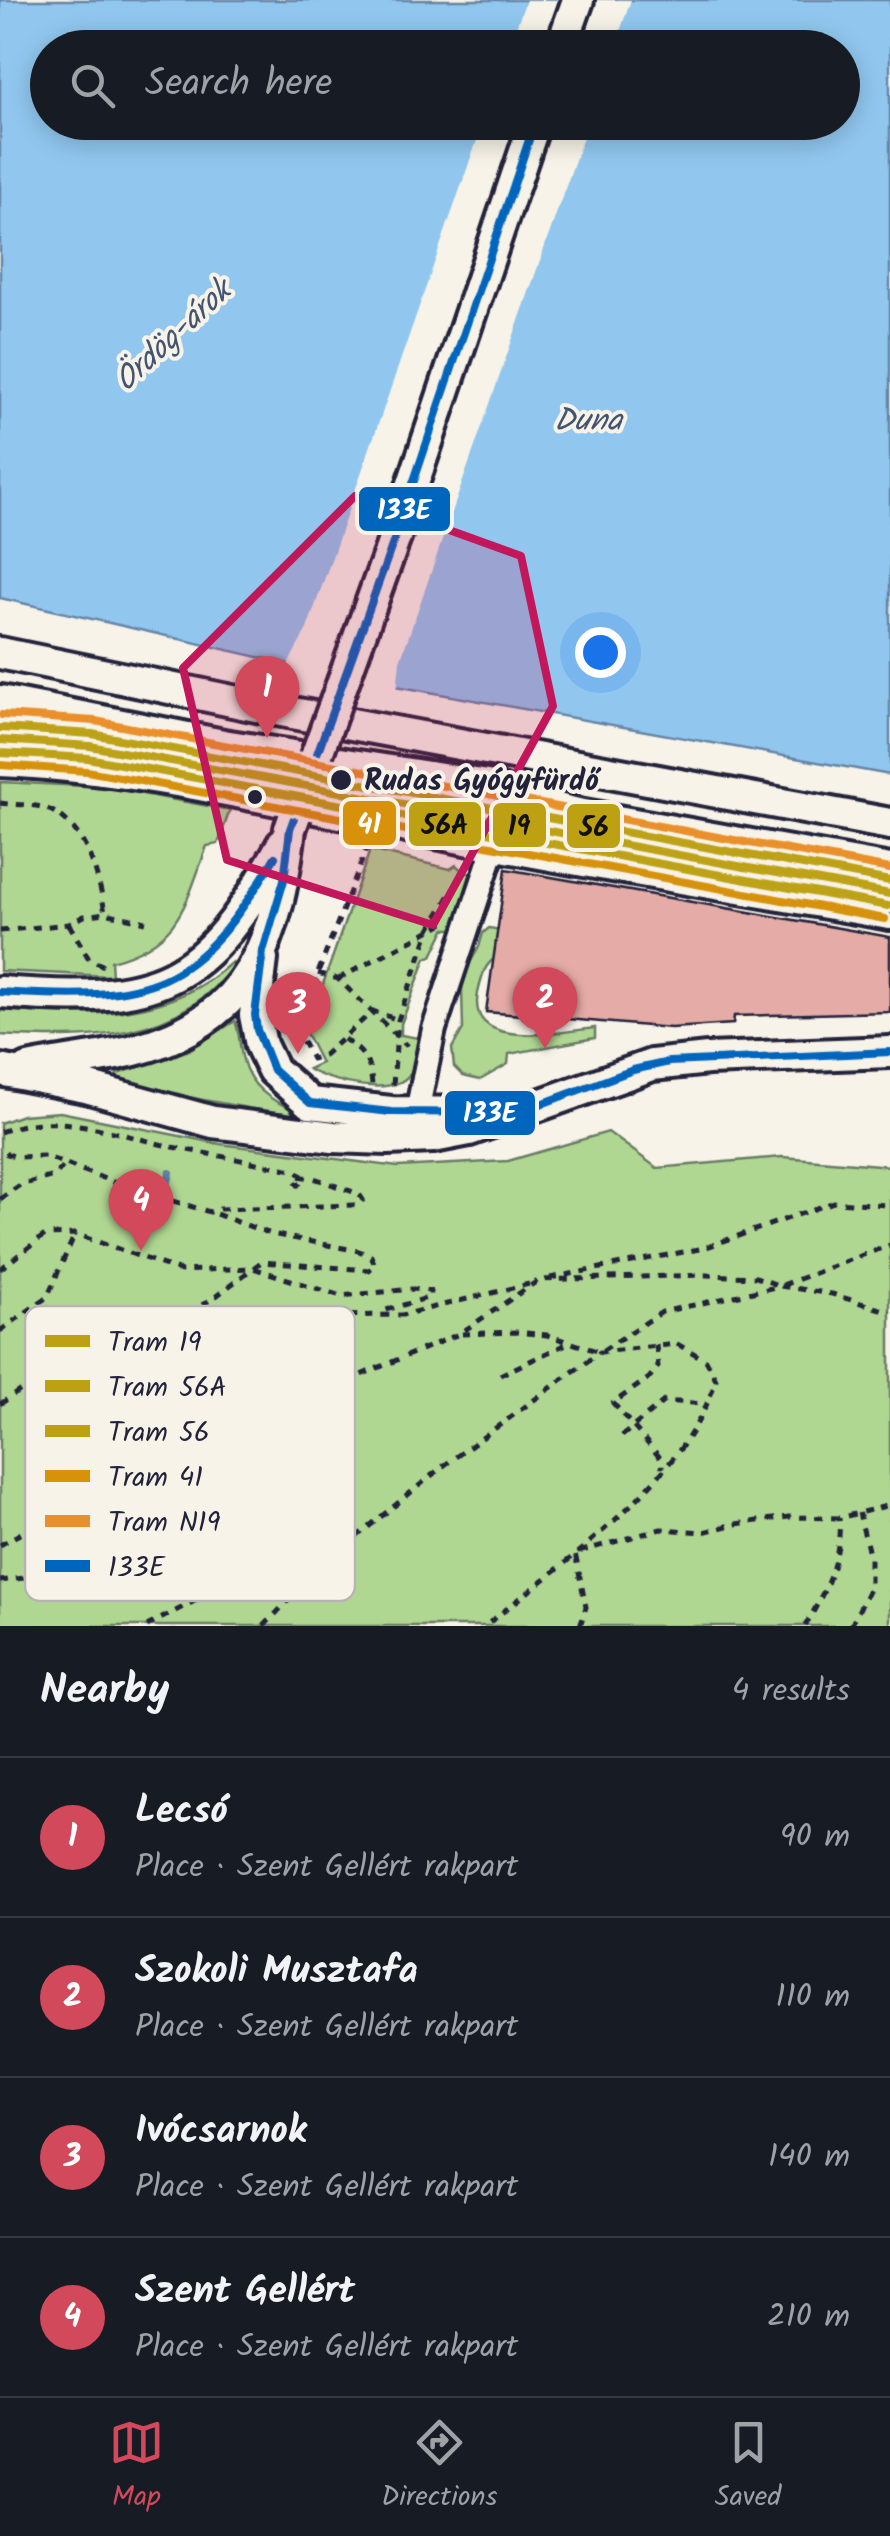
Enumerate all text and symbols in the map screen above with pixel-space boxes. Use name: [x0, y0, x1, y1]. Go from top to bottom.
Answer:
search box: [30, 30, 860, 140]
text: Search here: [145, 55, 332, 115]
icon: search: [65, 58, 120, 113]
water label: Ördög-árok: [103, 266, 247, 405]
water label: Duna: [554, 396, 624, 447]
line badge: 133E: [357, 485, 452, 533]
text: 133E: [377, 489, 433, 534]
your location: [575, 627, 626, 678]
pin: 1: [234, 656, 300, 738]
place label: Rudas Gyógyfürdő: [364, 758, 602, 806]
marker: Rudas Gyógyfürdő: [328, 767, 354, 793]
unlabelled marker: [245, 787, 265, 807]
line badge: 41: [341, 799, 398, 847]
line badge: 56A: [407, 800, 483, 848]
line badge: 19: [491, 801, 548, 849]
line badge: 56: [565, 802, 622, 850]
text: 41: [357, 803, 381, 848]
text: 56A: [421, 804, 468, 849]
text: 19: [508, 805, 530, 850]
text: 56: [578, 806, 609, 851]
pin: 2: [512, 966, 578, 1049]
pin: 3: [266, 972, 330, 1054]
line badge: 133E: [443, 1089, 537, 1137]
text: 133E: [463, 1092, 519, 1137]
pin: 4: [108, 1168, 174, 1251]
legend: [25, 1306, 355, 1601]
text: Tram 19: [108, 1321, 202, 1366]
text: Tram 56A: [108, 1366, 227, 1411]
text: Tram 56: [108, 1411, 210, 1456]
text: Tram 41: [108, 1456, 203, 1501]
text: Tram N19: [108, 1501, 221, 1546]
text: 133E: [108, 1546, 166, 1591]
text: Nearby: [40, 1658, 169, 1725]
text: 4 results: [732, 1666, 850, 1717]
text: Lecsó: [135, 1782, 228, 1842]
text: 1: [68, 1812, 77, 1863]
text: 90 m: [780, 1812, 850, 1863]
text: Place · Szent Gellért rakpart: [135, 1842, 518, 1893]
text: Szokoli Musztafa: [135, 1942, 418, 2002]
text: 2: [63, 1972, 82, 2023]
text: 110 m: [776, 1972, 850, 2023]
text: Place · Szent Gellért rakpart: [135, 2002, 518, 2053]
text: Ivócsarnok: [135, 2102, 307, 2162]
text: 3: [64, 2132, 81, 2183]
text: 140 m: [768, 2132, 850, 2183]
text: Place · Szent Gellért rakpart: [135, 2162, 518, 2213]
text: Szent Gellért: [135, 2262, 355, 2322]
text: 4: [64, 2292, 81, 2343]
text: 210 m: [767, 2292, 850, 2343]
text: Place · Szent Gellért rakpart: [135, 2322, 518, 2373]
tab: Map: [109, 2415, 164, 2520]
tab: Directions: [381, 2415, 497, 2520]
tab: Saved: [715, 2415, 781, 2520]

